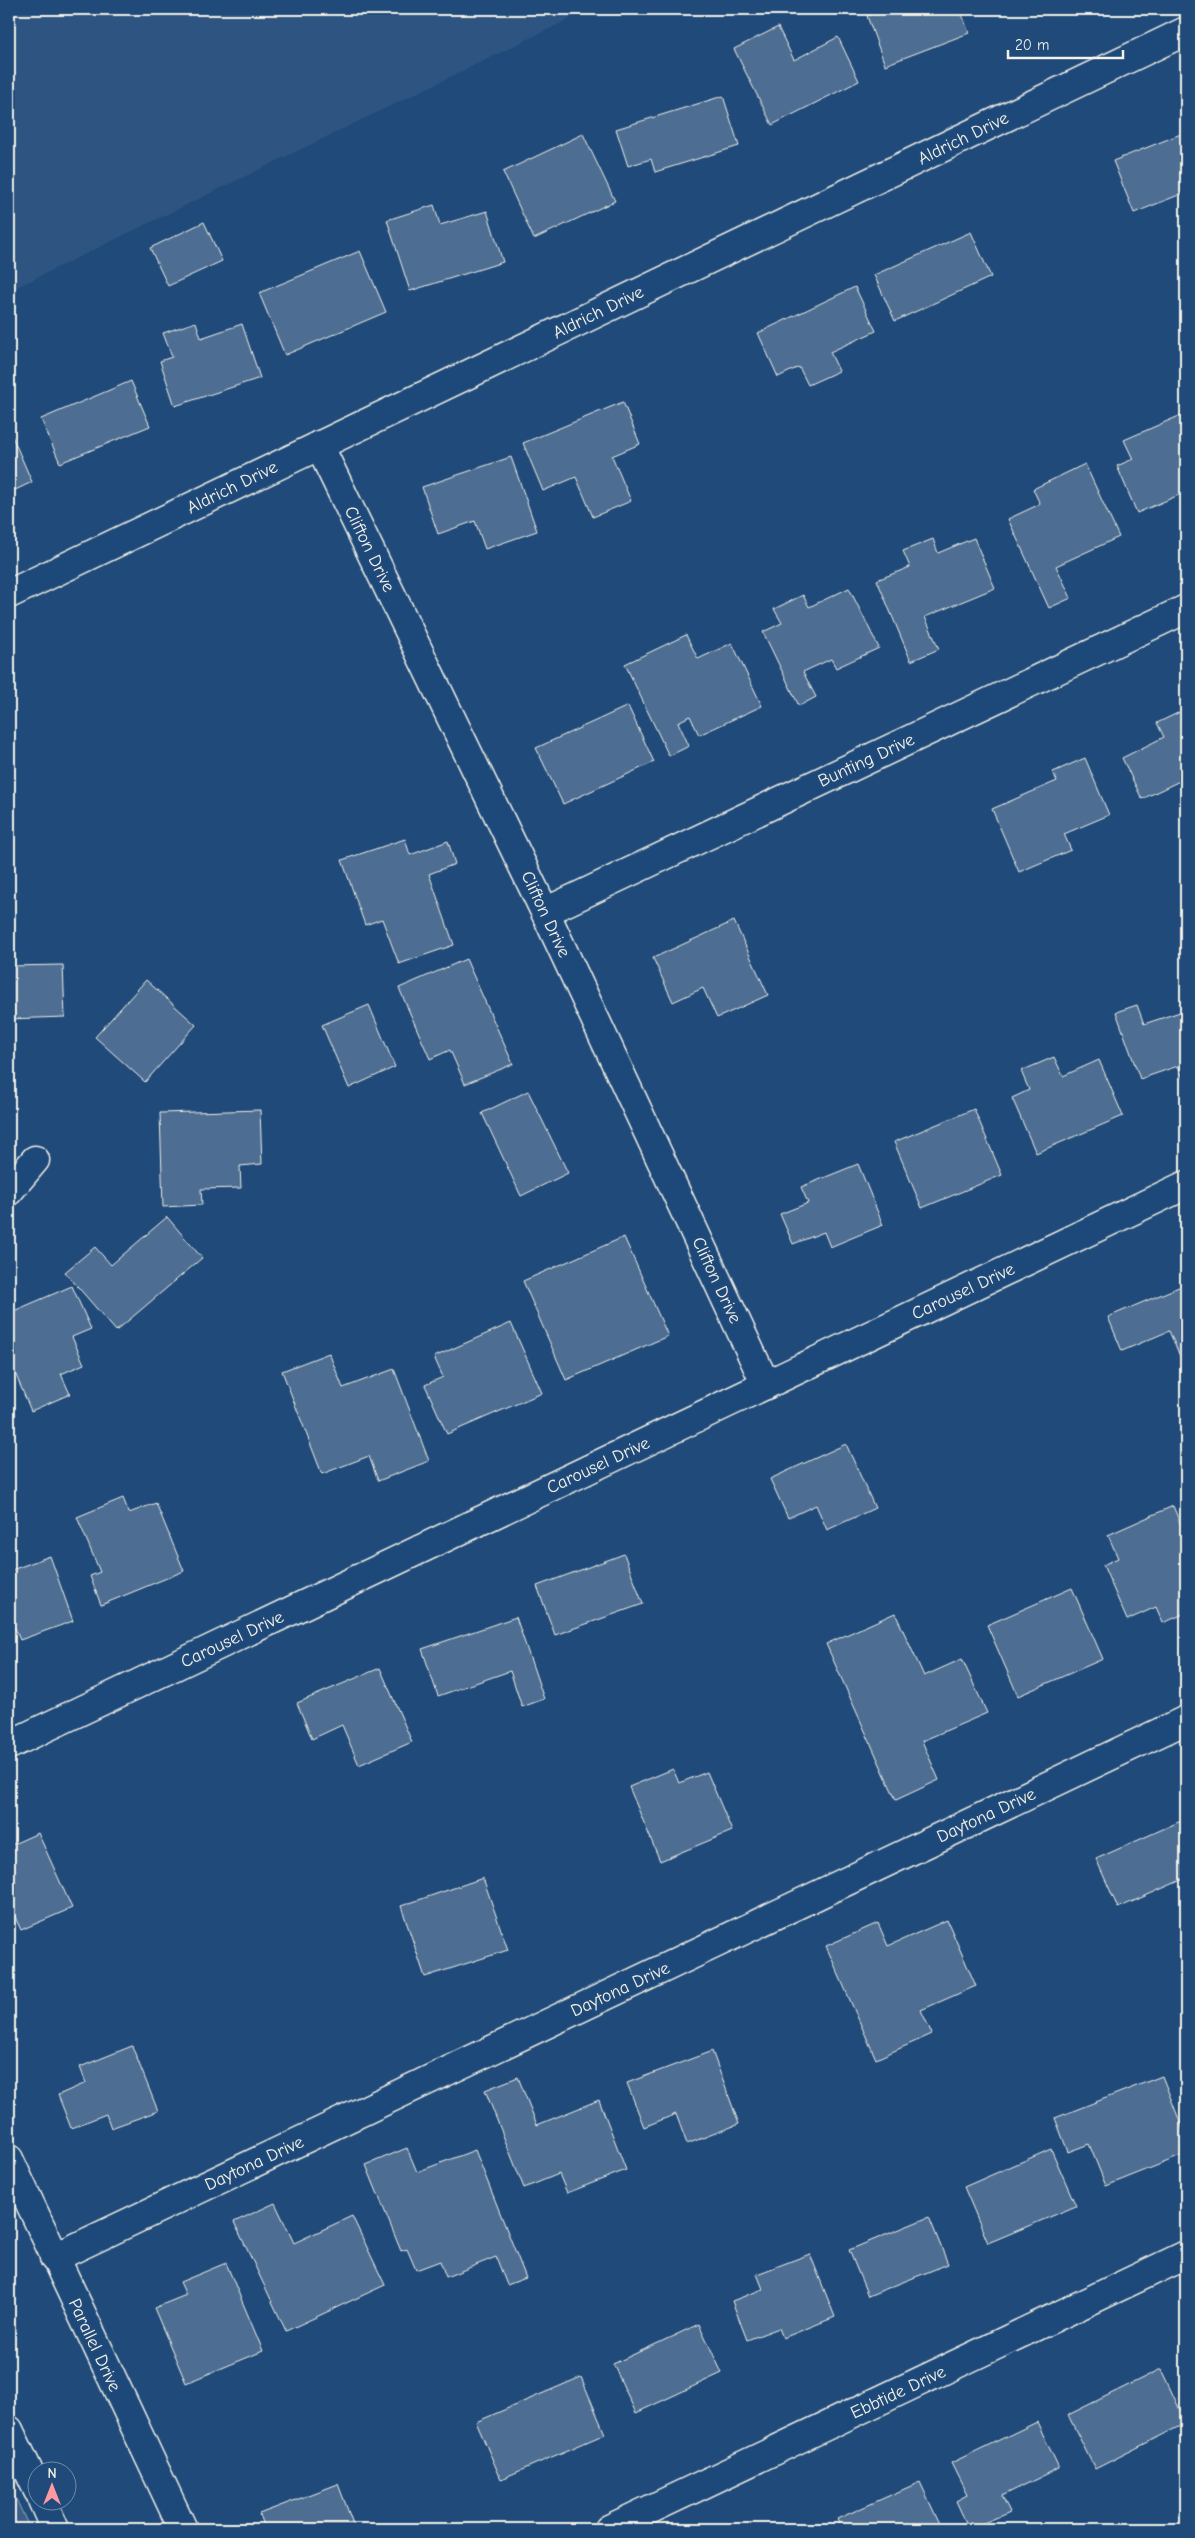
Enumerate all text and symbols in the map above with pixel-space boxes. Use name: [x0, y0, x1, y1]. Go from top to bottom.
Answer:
scale bar: [1008, 28, 1122, 60]
text: 20 m: [1015, 36, 1049, 54]
street label: Aldrich Drive: [914, 107, 1012, 169]
street label: Aldrich Drive: [549, 281, 647, 343]
street label: Aldrich Drive: [183, 456, 281, 518]
street label: Clifton Drive: [340, 503, 399, 596]
street label: Bunting Drive: [815, 729, 918, 792]
street label: Clifton Drive: [516, 868, 575, 961]
street label: Clifton Drive: [687, 1234, 746, 1327]
street label: Carousel Drive: [908, 1258, 1018, 1324]
street label: Carousel Drive: [543, 1432, 653, 1498]
street label: Carousel Drive: [177, 1606, 287, 1672]
street label: Daytona Drive: [933, 1783, 1039, 1848]
street label: Daytona Drive: [567, 1957, 673, 2022]
street label: Daytona Drive: [201, 2131, 307, 2196]
street label: Parallel Drive: [64, 2295, 125, 2395]
street label: Ebbtide Drive: [847, 2361, 949, 2424]
north arrow: [28, 2460, 78, 2510]
text: N: [47, 2465, 57, 2482]

